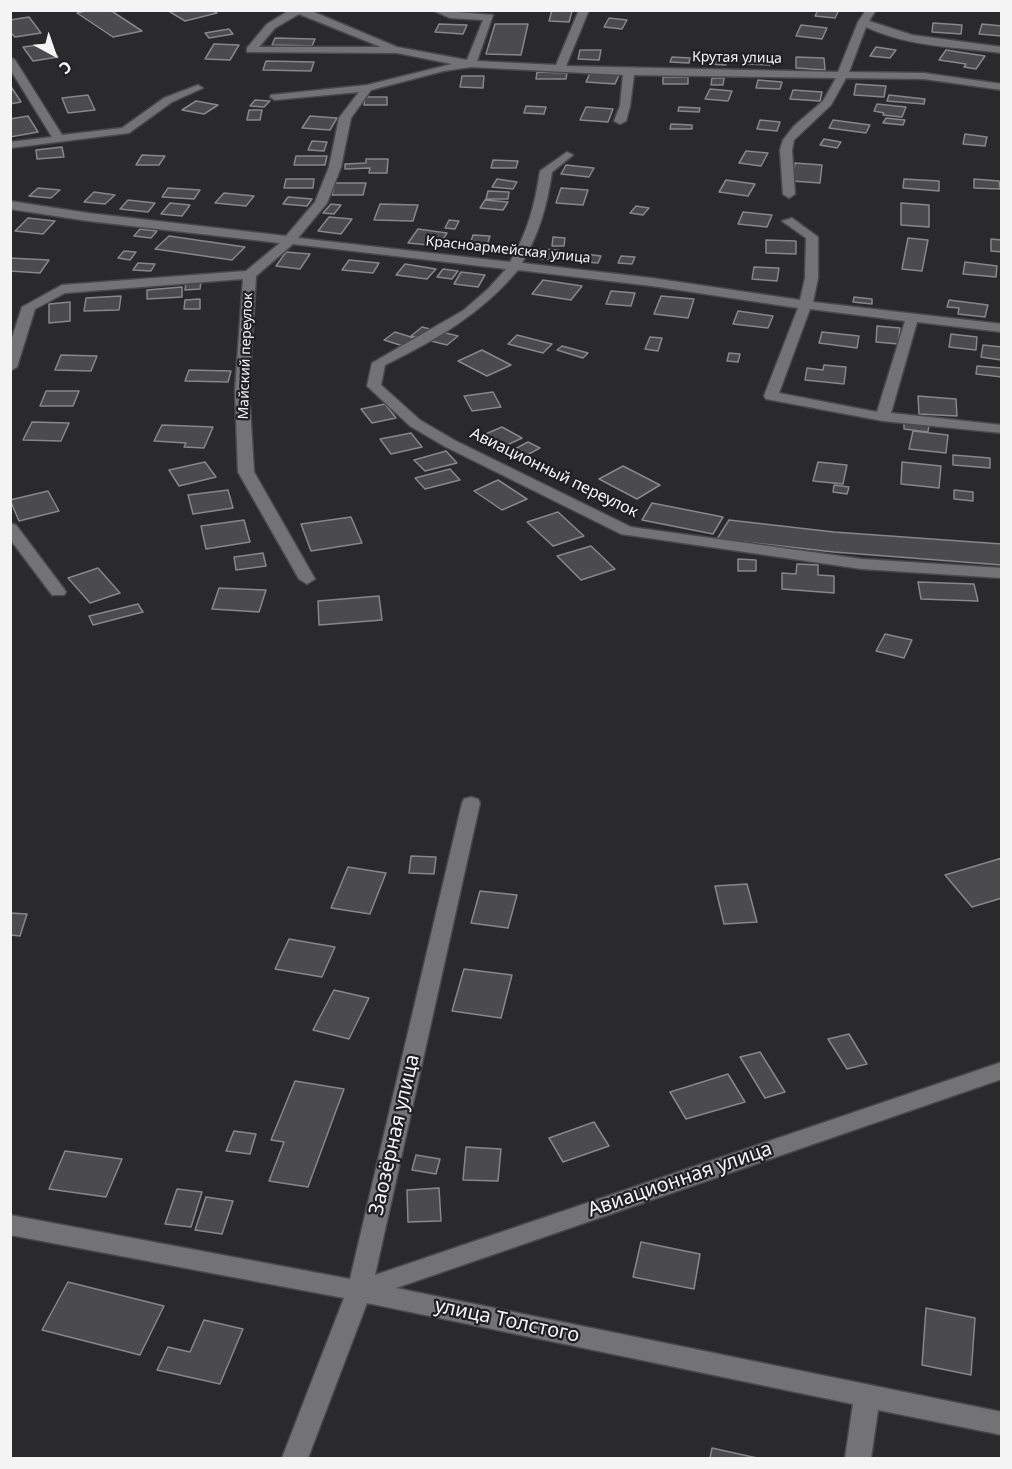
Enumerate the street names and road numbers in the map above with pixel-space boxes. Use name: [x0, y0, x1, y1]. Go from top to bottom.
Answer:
street label: Крутая улица: [692, 49, 782, 67]
street label: Красноармейская улица: [425, 233, 591, 267]
street label: Майский переулок: [235, 292, 257, 420]
street label: Авиационный переулок: [467, 424, 641, 522]
street label: Заозёрная улица: [365, 1052, 425, 1218]
street label: Авиационная улица: [585, 1137, 775, 1223]
street label: улица Толстого: [433, 1294, 581, 1348]

